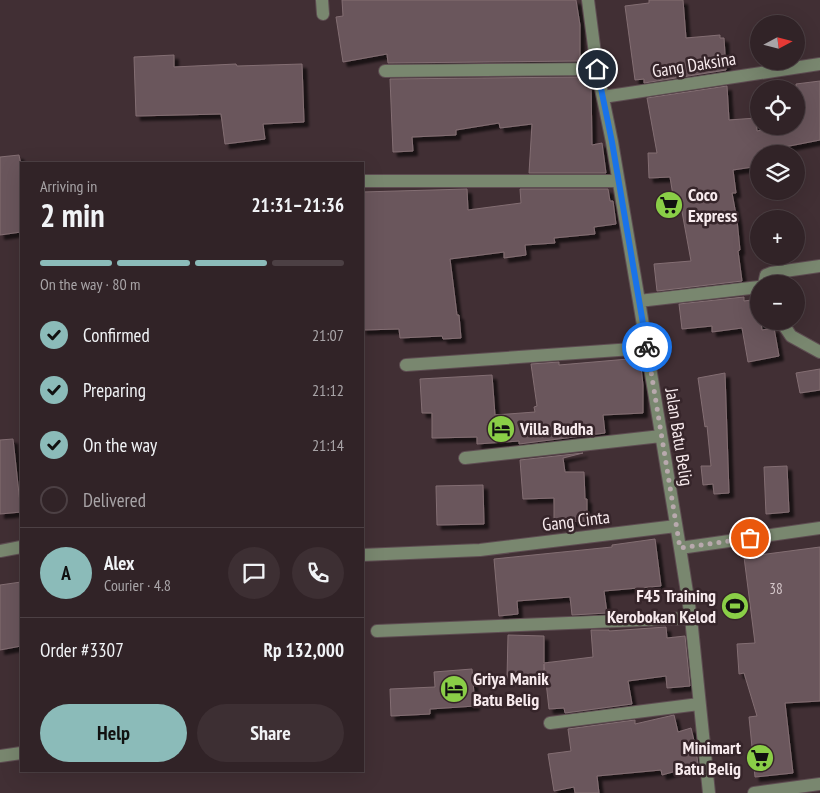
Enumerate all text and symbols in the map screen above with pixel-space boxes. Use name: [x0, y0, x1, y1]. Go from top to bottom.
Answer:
north arrow: [750, 15, 805, 70]
map controls: [750, 15, 805, 330]
street label: Gang Daksina: [651, 47, 737, 82]
pin: [576, 48, 618, 90]
icon: home: [583, 55, 611, 83]
button: locate: [750, 80, 805, 135]
button: layers: [750, 145, 805, 200]
text: Arriving in: [40, 176, 97, 196]
place label: Coco Express: [688, 183, 737, 227]
supermarket icon: Coco Express: [654, 190, 684, 220]
text: 21:31–21:36: [251, 193, 344, 217]
text: 2 min: [40, 194, 105, 236]
button: +: [750, 210, 805, 265]
text: On the way · 80 m: [40, 274, 140, 294]
button: −: [750, 275, 805, 330]
icon: check: [40, 321, 68, 349]
courier: [622, 322, 672, 372]
text: Confirmed: [83, 323, 150, 347]
text: 21:07: [312, 325, 344, 345]
icon: bike: [633, 333, 661, 361]
icon: check: [40, 376, 68, 404]
text: Preparing: [83, 378, 146, 402]
text: 21:12: [312, 380, 344, 400]
street label: Jalan Batu Belig: [660, 385, 699, 487]
hotel icon: Villa Budha: [486, 414, 516, 444]
place label: Villa Budha: [519, 417, 593, 440]
icon: check: [40, 431, 68, 459]
text: On the way: [83, 433, 157, 457]
text: 21:14: [312, 435, 344, 455]
text: Delivered: [83, 488, 146, 512]
street label: Gang Cinta: [541, 505, 611, 536]
pin: [729, 517, 771, 559]
icon: bag: [736, 524, 764, 552]
button: chat: [228, 547, 280, 599]
button: phone: [292, 547, 344, 599]
text: Alex: [104, 551, 134, 575]
text: A: [61, 561, 71, 585]
text: Courier · 4.8: [104, 575, 171, 595]
house number: 38: [769, 579, 783, 598]
place label: F45 Training Kerobokan Kelod: [607, 584, 716, 628]
sports icon: F45 Training Kerobokan Kelod: [720, 591, 750, 621]
text: Order #3307: [40, 638, 124, 662]
text: Rp 132,000: [263, 638, 344, 662]
place label: Griya Manik Batu Belig: [473, 667, 549, 711]
hotel icon: Griya Manik Batu Belig: [439, 674, 469, 704]
button: Help: [40, 704, 187, 762]
button: Share: [197, 704, 344, 762]
place label: Minimart Batu Belig: [675, 736, 742, 780]
supermarket icon: Minimart Batu Belig: [745, 743, 775, 773]

